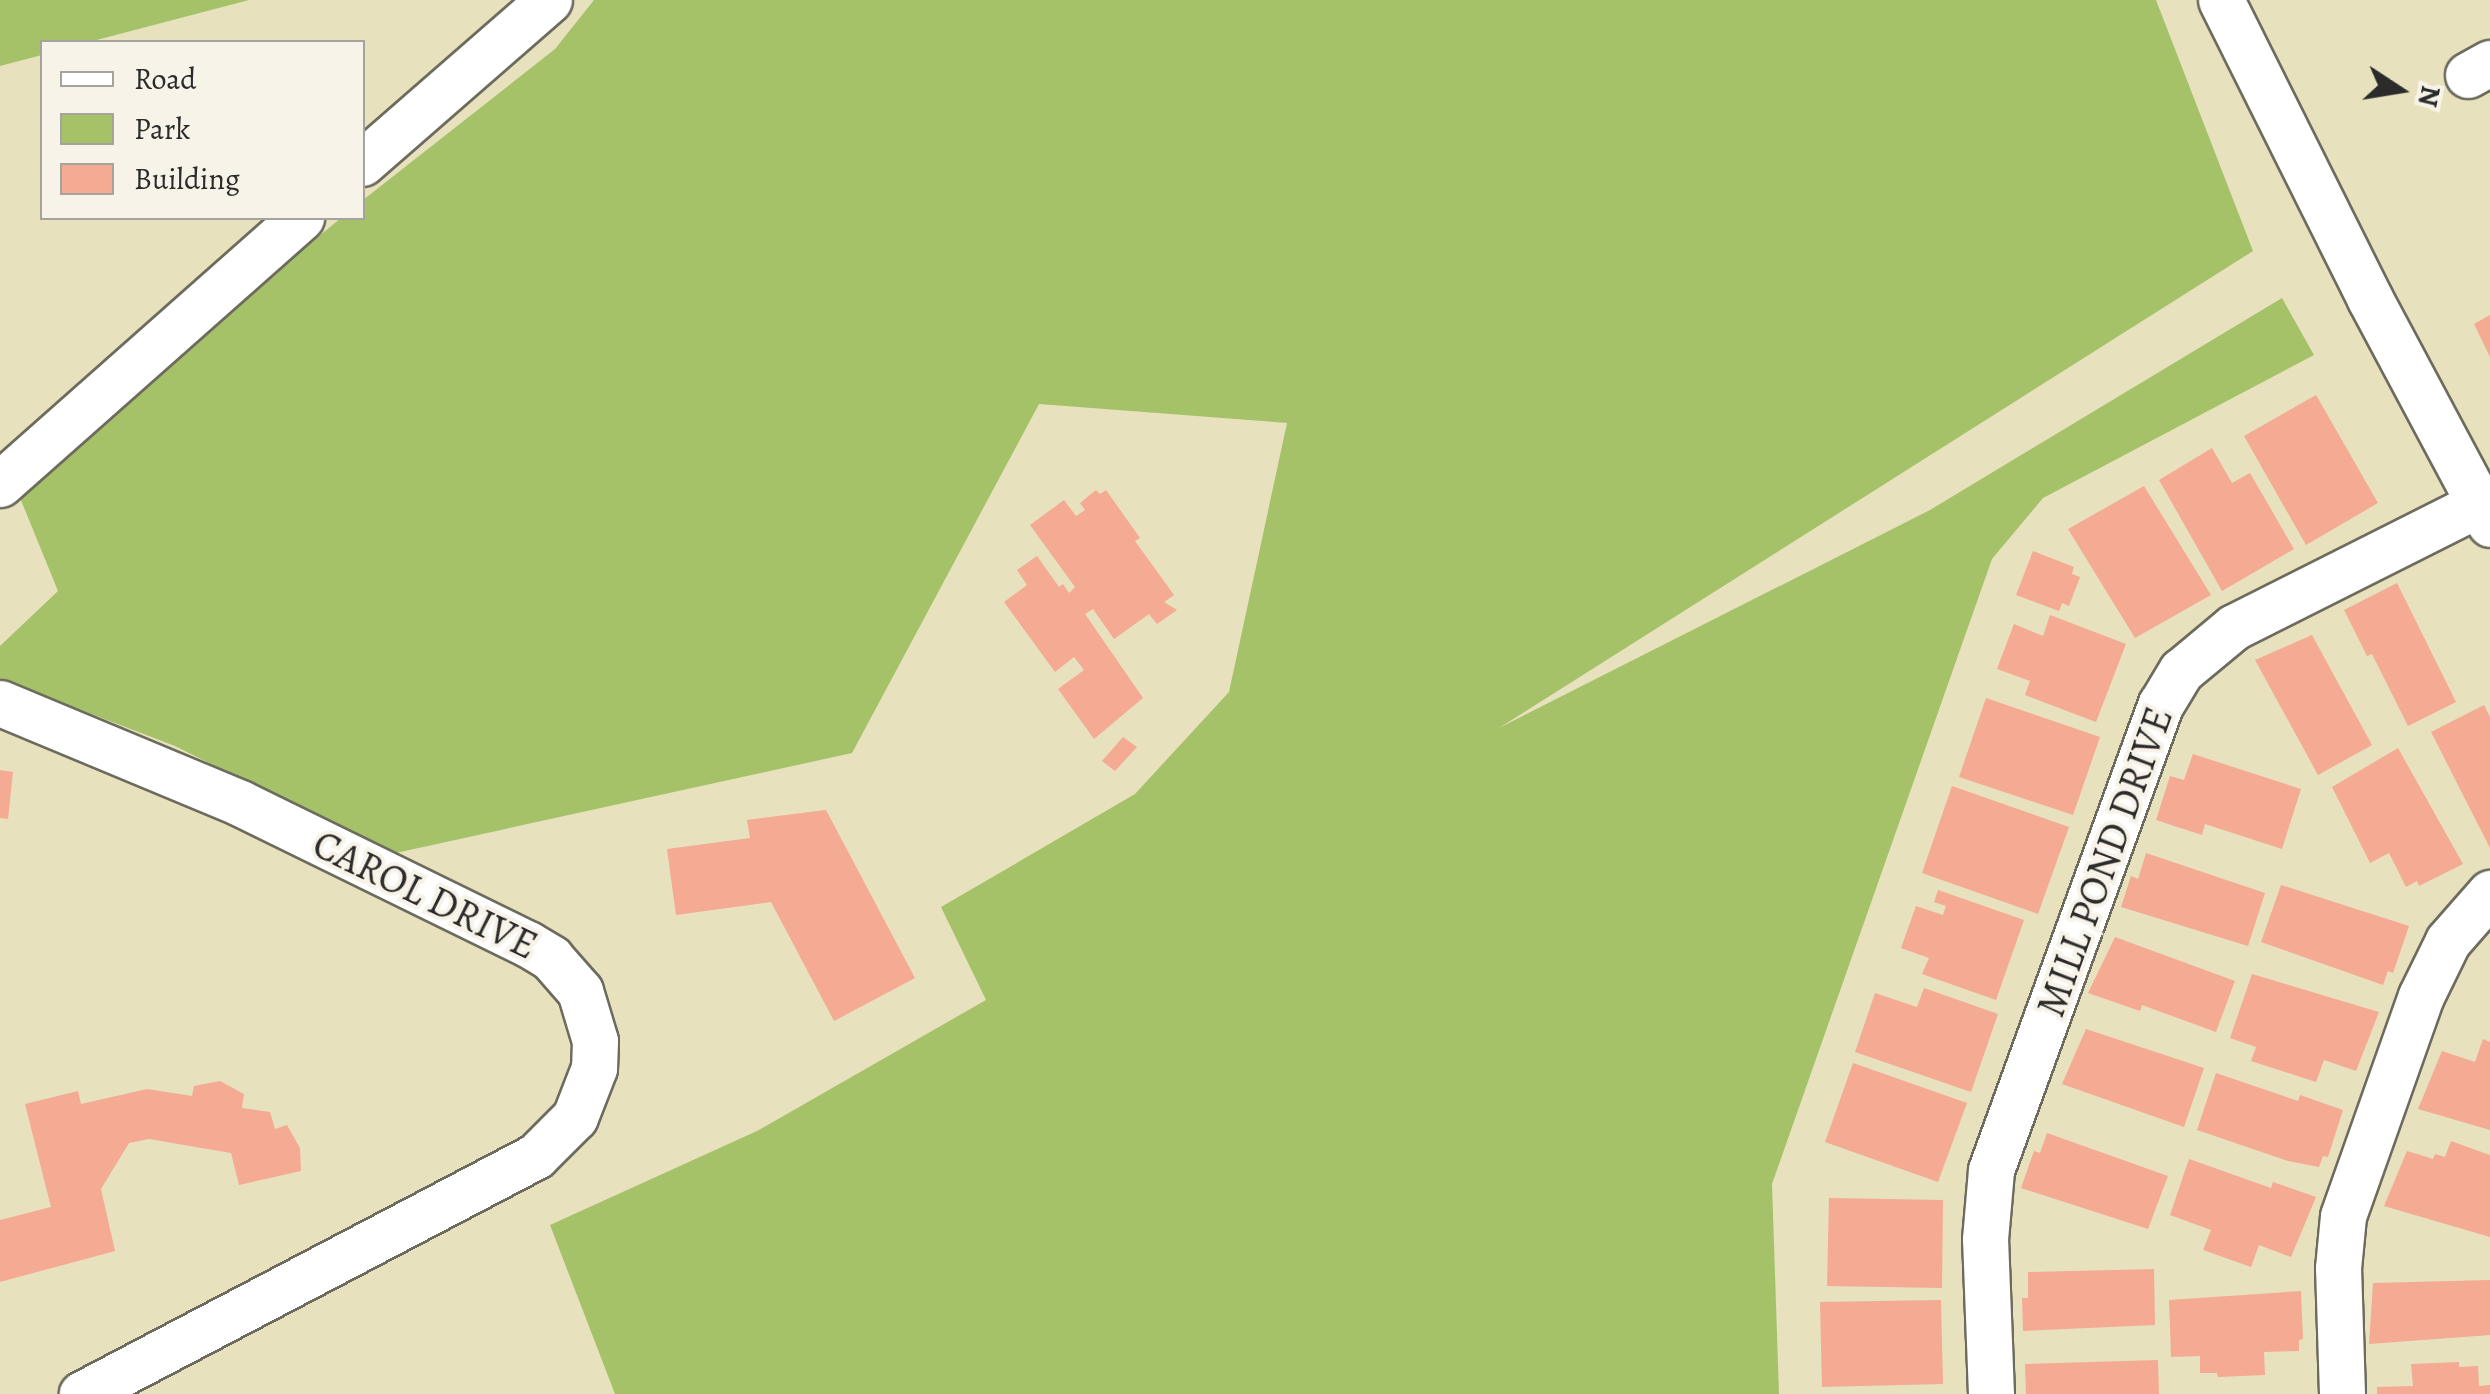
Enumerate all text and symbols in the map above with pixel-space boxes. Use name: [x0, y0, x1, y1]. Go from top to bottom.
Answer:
legend: [40, 40, 365, 220]
north arrow: [2350, 40, 2450, 140]
text: Road: [134, 59, 196, 99]
text: N: [2409, 82, 2450, 110]
text: Park: [134, 109, 190, 149]
text: Building: [134, 159, 240, 199]
street label: MILL POND DRIVE: [2027, 701, 2183, 1023]
street label: CAROL DRIVE: [305, 820, 545, 970]

